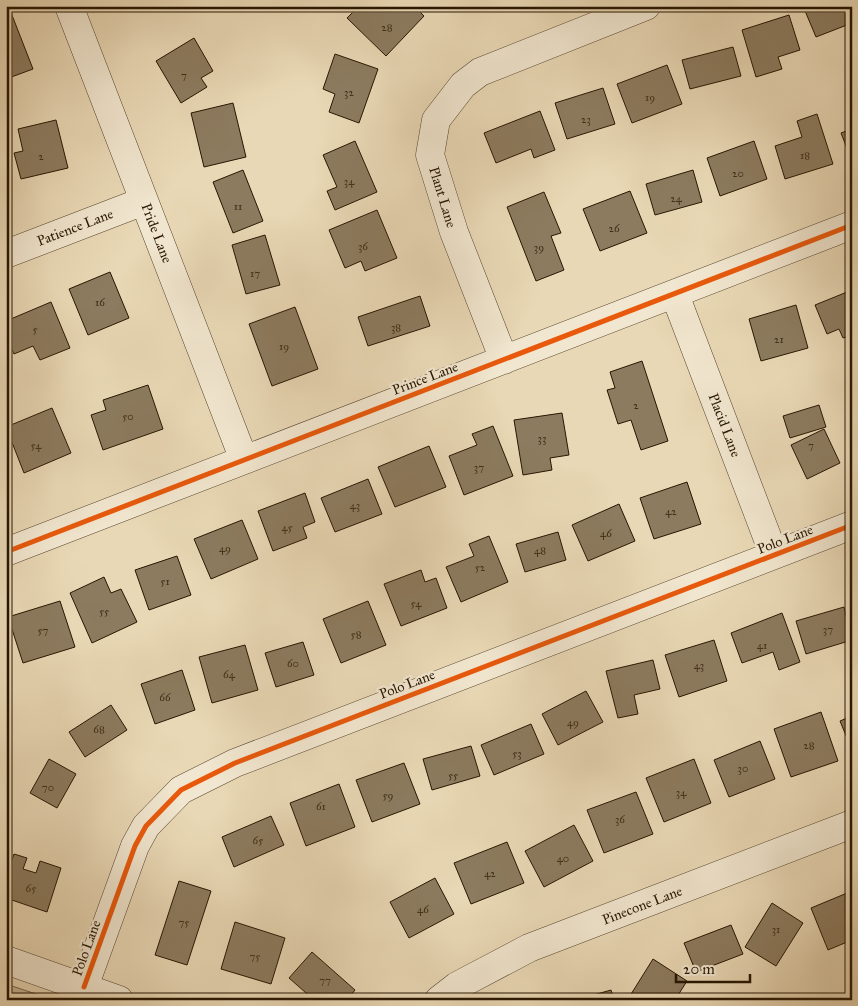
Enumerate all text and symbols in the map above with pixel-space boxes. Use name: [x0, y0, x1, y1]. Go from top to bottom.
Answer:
house number: 28: [381, 21, 393, 34]
house number: 7: [181, 69, 187, 82]
house number: 32: [344, 86, 354, 99]
house number: 19: [645, 91, 655, 104]
house number: 23: [581, 113, 591, 126]
house number: 18: [800, 149, 810, 162]
house number: 2: [38, 150, 44, 163]
street label: Plant Lane: [425, 165, 460, 230]
house number: 20: [732, 167, 744, 180]
house number: 34: [344, 175, 355, 188]
house number: 24: [670, 192, 683, 205]
house number: 11: [234, 200, 242, 213]
street label: Pride Lane: [137, 201, 176, 266]
street label: Patience Lane: [35, 205, 116, 250]
house number: 26: [608, 222, 620, 235]
house number: 36: [358, 240, 368, 253]
house number: 39: [534, 241, 544, 254]
house number: 17: [250, 267, 260, 280]
house number: 16: [95, 296, 105, 309]
house number: 38: [391, 321, 401, 334]
house number: 5: [32, 323, 38, 336]
house number: 21: [774, 333, 784, 346]
house number: 19: [279, 340, 289, 353]
street label: Prince Lane: [390, 358, 461, 399]
street label: Placid Lane: [705, 391, 745, 460]
house number: 2: [633, 399, 639, 412]
house number: 50: [122, 410, 134, 423]
house number: 33: [538, 432, 546, 445]
house number: 54: [31, 439, 42, 452]
house number: 7: [808, 439, 814, 452]
house number: 37: [474, 461, 484, 474]
house number: 43: [350, 499, 360, 512]
house number: 42: [665, 505, 677, 518]
house number: 45: [281, 521, 293, 534]
street label: Polo Lane: [755, 521, 816, 558]
house number: 46: [600, 527, 612, 540]
house number: 49: [219, 542, 231, 555]
house number: 48: [534, 544, 546, 557]
house number: 52: [475, 561, 486, 574]
house number: 51: [160, 575, 170, 588]
house number: 54: [411, 597, 422, 610]
house number: 55: [99, 605, 109, 618]
house number: 37: [823, 623, 833, 636]
house number: 57: [38, 624, 49, 637]
house number: 58: [351, 628, 362, 641]
house number: 41: [757, 639, 767, 652]
house number: 60: [287, 657, 299, 670]
house number: 43: [694, 659, 704, 672]
street label: Polo Lane: [377, 666, 438, 703]
house number: 64: [223, 668, 236, 681]
house number: 66: [159, 691, 171, 704]
house number: 49: [567, 716, 579, 729]
house number: 68: [93, 723, 105, 736]
house number: 28: [803, 739, 815, 752]
house number: 53: [512, 747, 522, 760]
house number: 30: [738, 762, 748, 775]
house number: 55: [448, 769, 458, 782]
house number: 70: [42, 781, 54, 794]
house number: 34: [676, 786, 687, 799]
house number: 59: [382, 789, 394, 802]
house number: 61: [316, 800, 326, 813]
house number: 36: [615, 813, 625, 826]
house number: 65: [253, 834, 263, 847]
house number: 40: [557, 852, 569, 865]
house number: 42: [484, 867, 496, 880]
house number: 65: [26, 882, 36, 895]
street label: Pinecone Lane: [600, 882, 685, 929]
house number: 46: [417, 903, 429, 916]
house number: 75: [179, 916, 189, 929]
street label: Polo Lane: [69, 918, 104, 978]
house number: 31: [772, 923, 780, 936]
house number: 75: [250, 950, 260, 963]
scale bar: [676, 951, 749, 983]
text: 20 m: [683, 960, 715, 978]
house number: 77: [319, 974, 331, 987]

